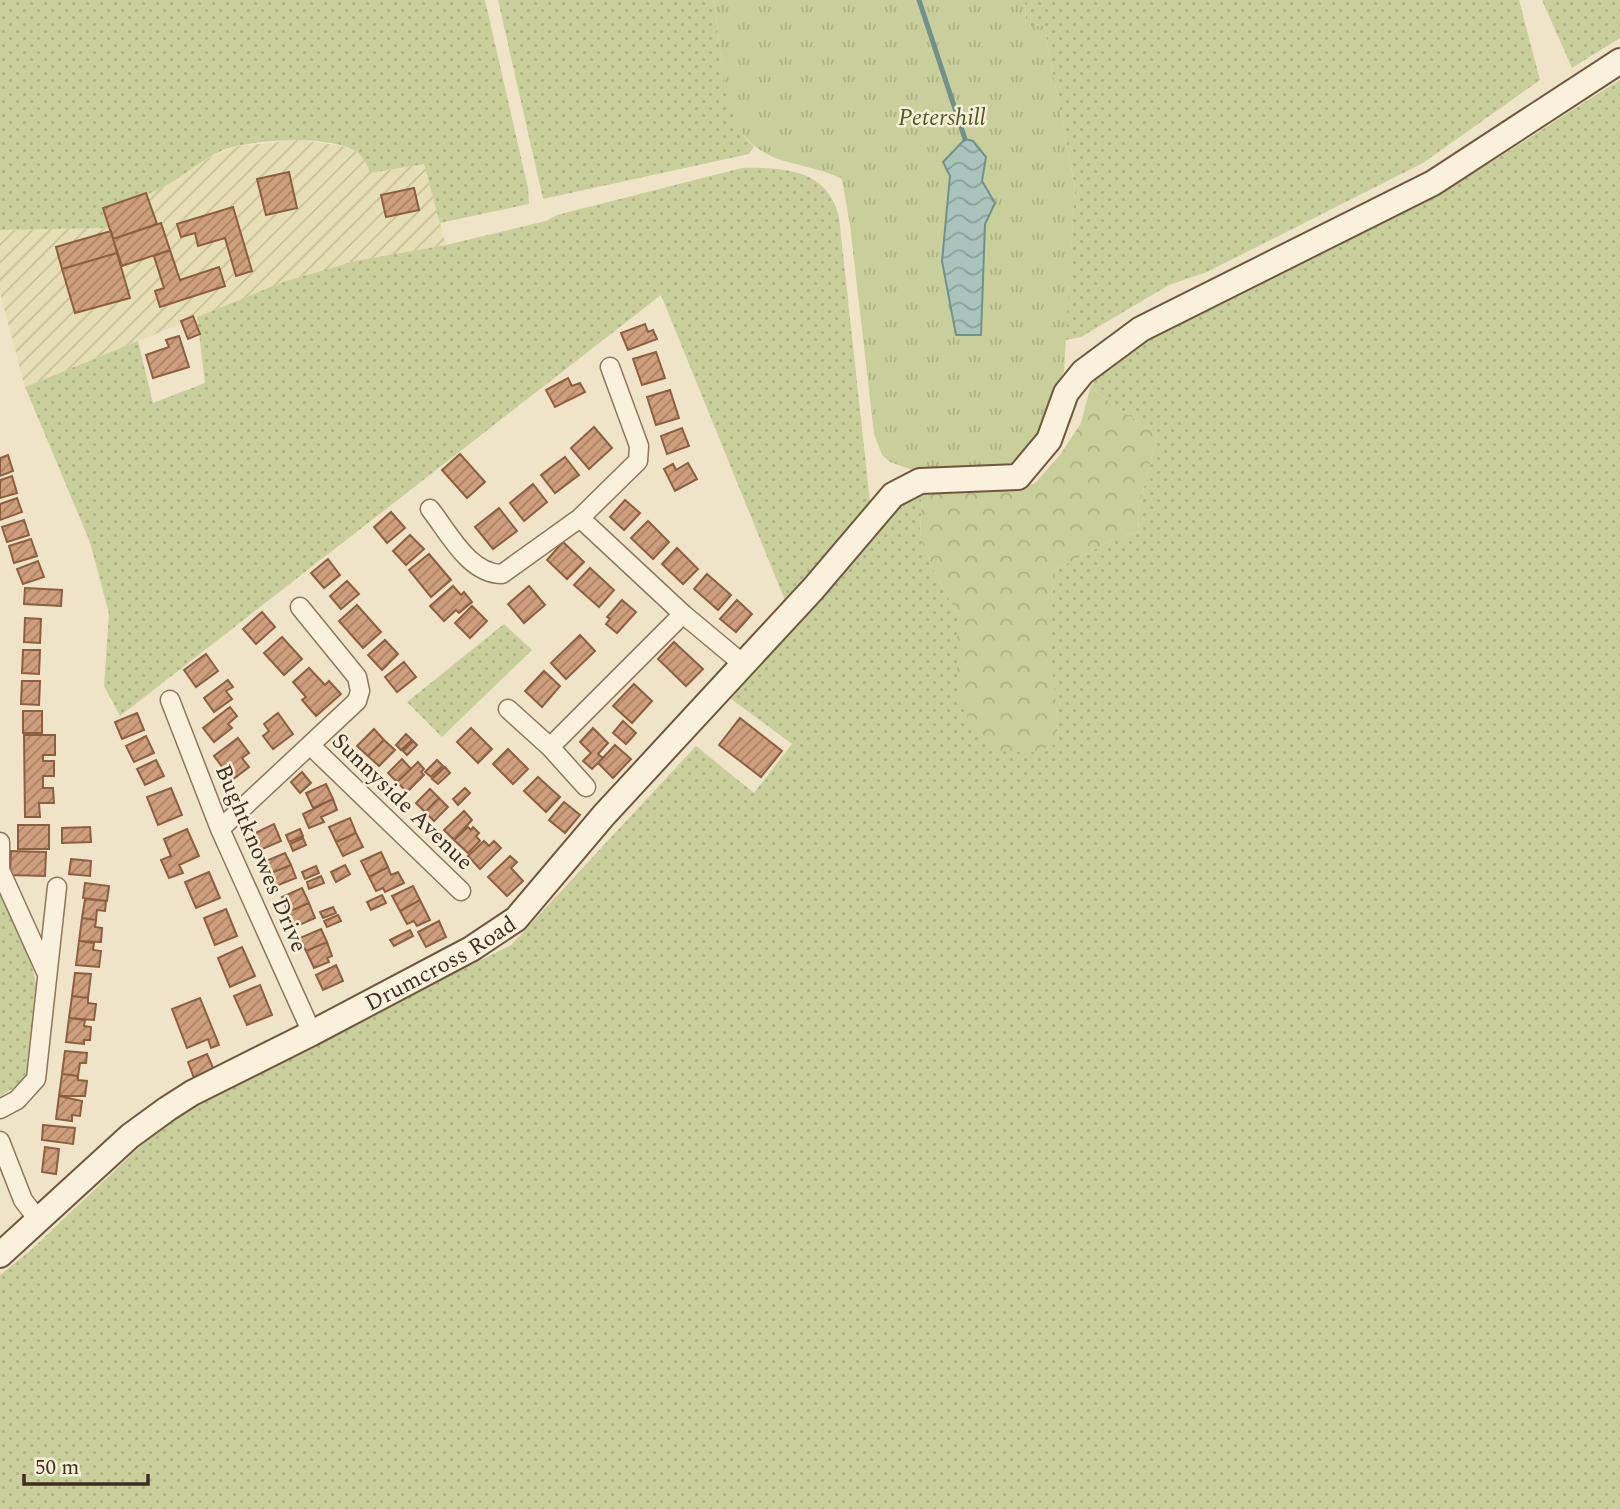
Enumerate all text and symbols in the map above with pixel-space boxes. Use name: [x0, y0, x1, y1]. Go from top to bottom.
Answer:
park label: Petershill: [898, 101, 986, 136]
street label: Sunnyside Avenue: [323, 725, 481, 879]
street label: Bughtknowes Drive: [205, 759, 316, 958]
street label: Drumcross Road: [359, 907, 524, 1021]
scale bar: [24, 1442, 149, 1486]
text: 50 m: [35, 1452, 79, 1484]

